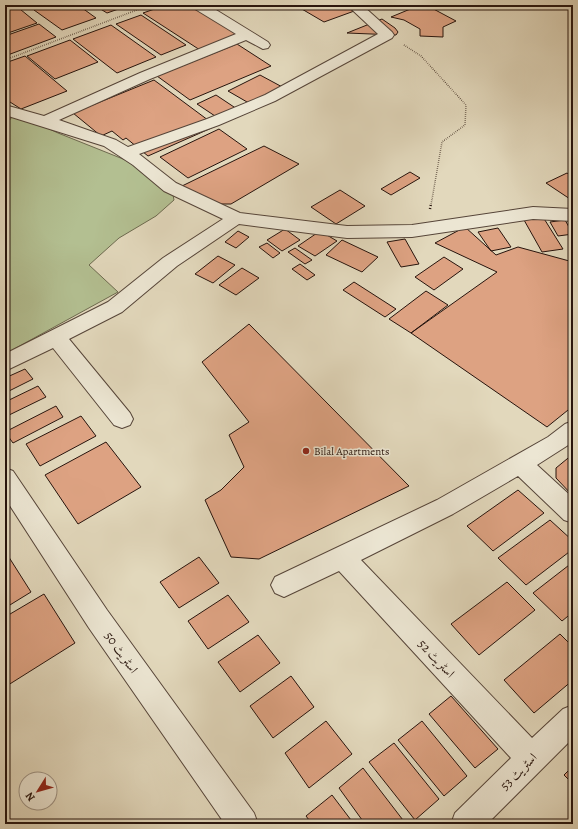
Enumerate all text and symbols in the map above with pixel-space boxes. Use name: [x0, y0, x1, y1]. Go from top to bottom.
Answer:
place label: Bilal Apartments: [314, 444, 389, 459]
marker: Bilal Apartments: [301, 446, 311, 456]
street label: اسٹریٹ 50: [101, 628, 142, 677]
street label: اسٹریٹ 52: [415, 635, 459, 681]
street label: اسٹریٹ 53: [496, 749, 541, 794]
north arrow: [18, 771, 58, 811]
text: N: [22, 789, 39, 804]

